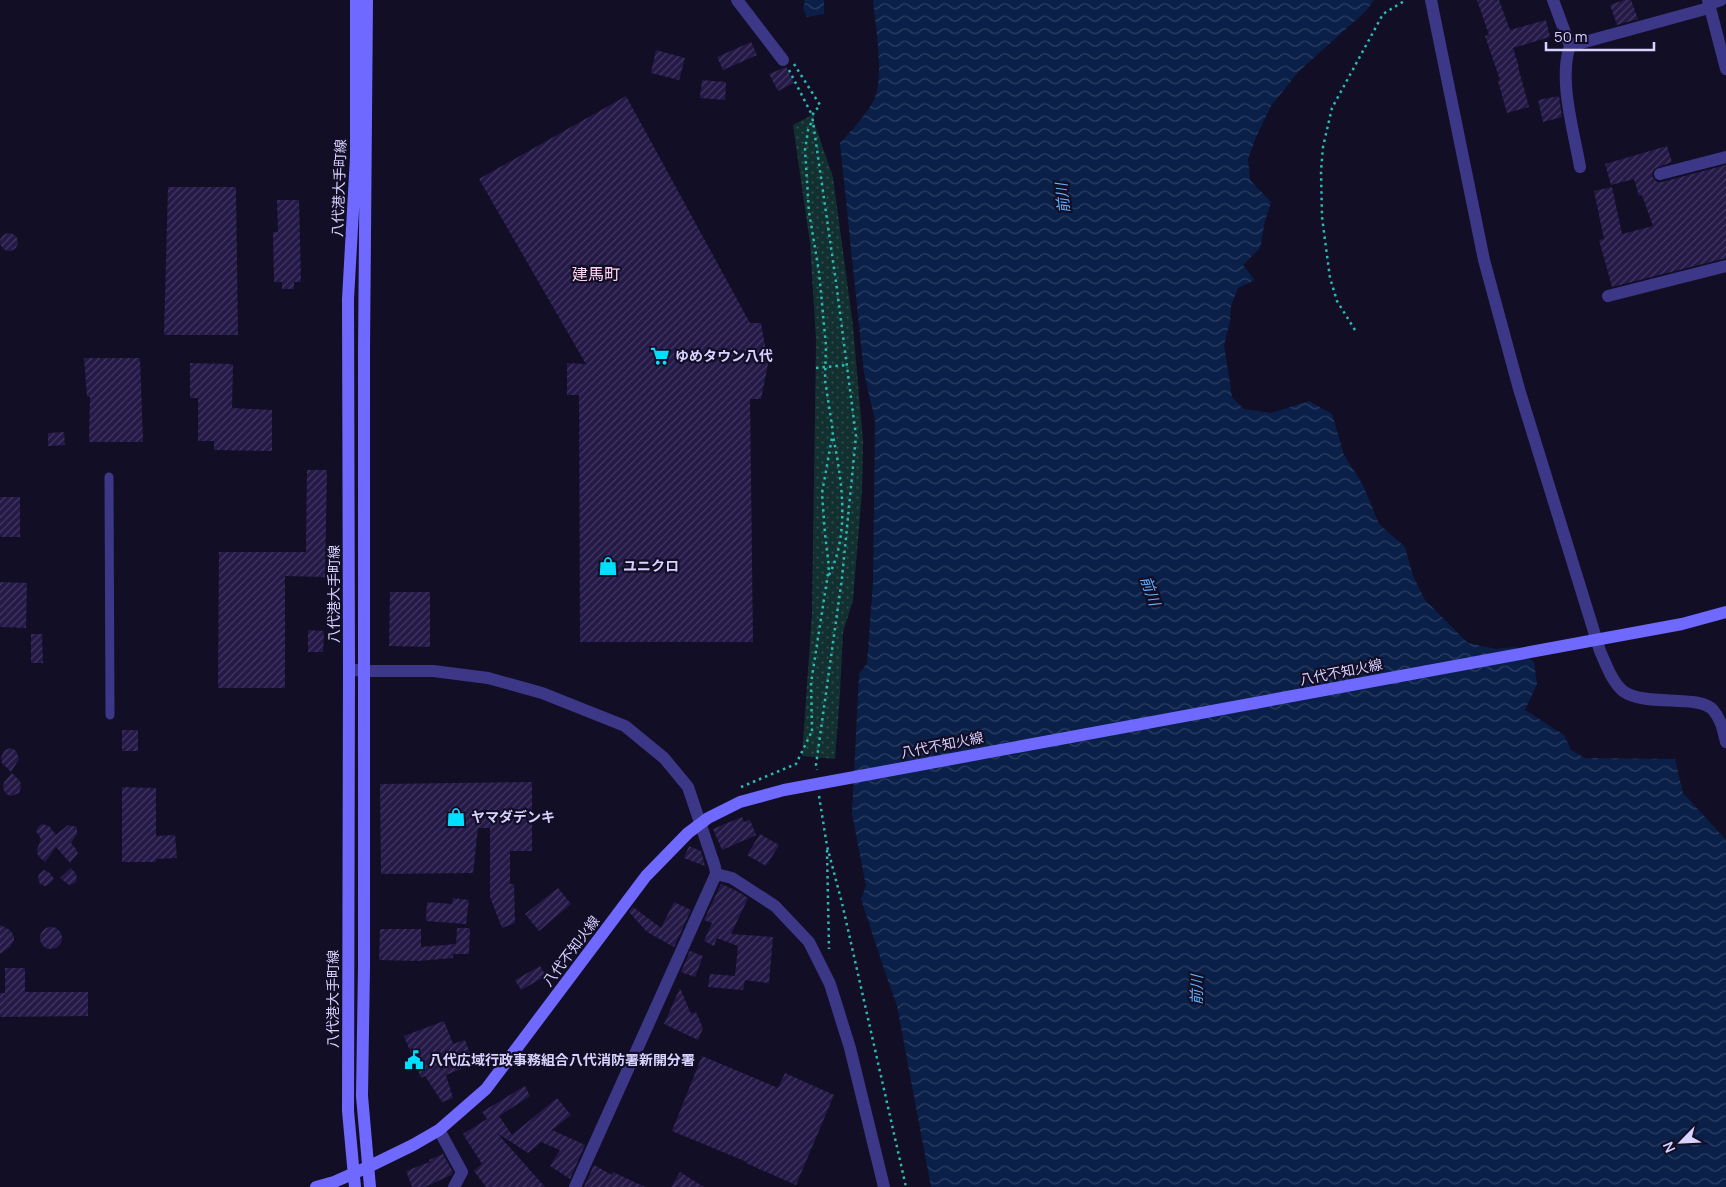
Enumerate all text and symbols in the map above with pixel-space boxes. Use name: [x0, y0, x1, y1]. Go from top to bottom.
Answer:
scale bar: [1546, 20, 1654, 52]
text: 50 m: [1554, 26, 1588, 47]
street label: 八代港大手町線: [327, 139, 350, 237]
water label: 前川: [1050, 180, 1075, 214]
district label: 建馬町: [572, 263, 620, 285]
supermarket icon: ゆめタウン八代: [649, 345, 671, 367]
place label: ゆめタウン八代: [675, 346, 773, 365]
street label: 八代港大手町線: [324, 545, 343, 643]
shop icon: ユニクロ: [597, 555, 619, 577]
place label: ユニクロ: [623, 556, 679, 575]
water label: 前川: [1135, 573, 1166, 610]
street label: 八代不知火線: [1298, 654, 1384, 689]
street label: 八代不知火線: [899, 727, 985, 762]
shop icon: ヤマダデンキ: [445, 806, 467, 828]
place label: ヤマダデンキ: [471, 807, 555, 826]
street label: 八代不知火線: [538, 911, 603, 990]
street label: 八代港大手町線: [323, 950, 342, 1048]
water label: 前川: [1186, 973, 1207, 1005]
public building icon: 八代広域行政事務組合八代消防署新開分署: [403, 1049, 425, 1071]
place label: 八代広域行政事務組合八代消防署新開分署: [429, 1050, 695, 1069]
north arrow: [1656, 1117, 1706, 1167]
text: N: [1658, 1139, 1679, 1156]

